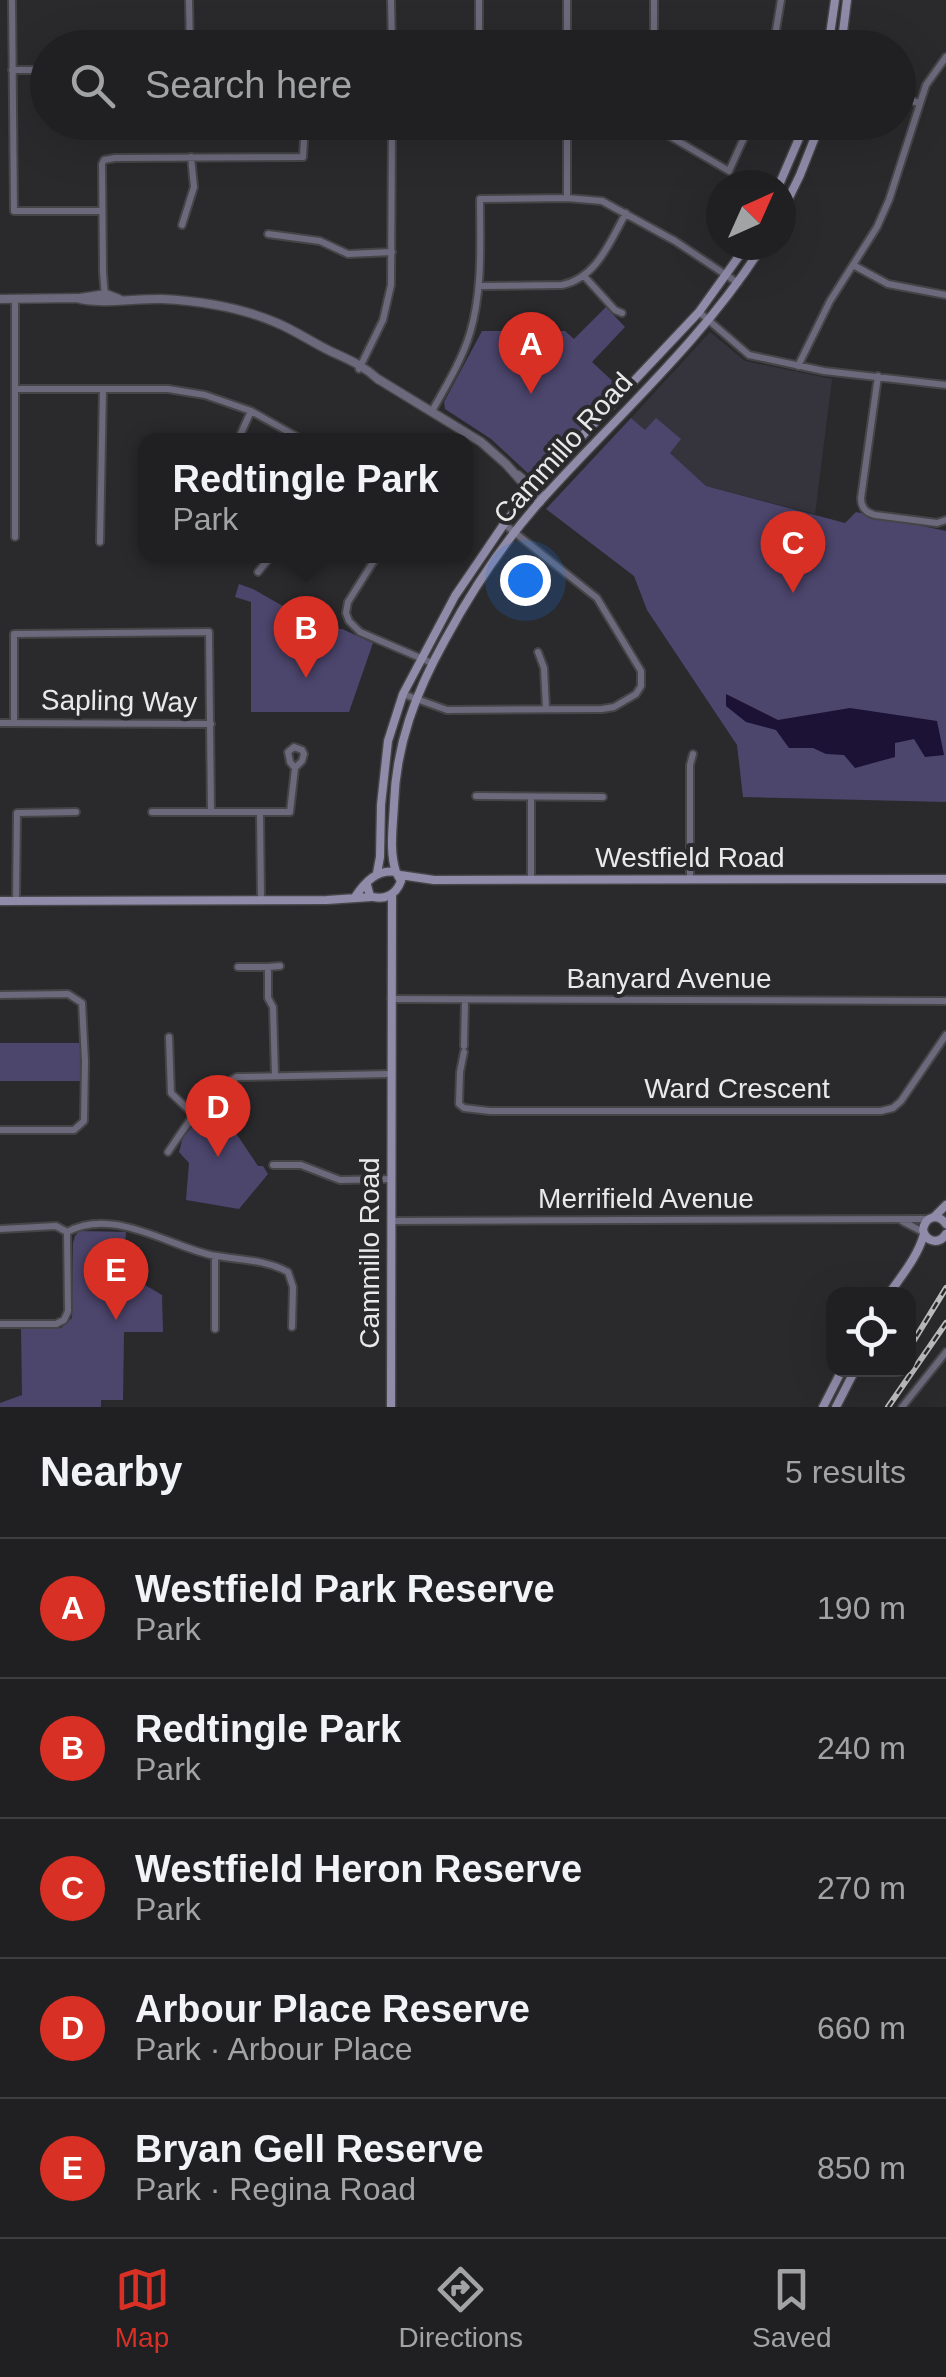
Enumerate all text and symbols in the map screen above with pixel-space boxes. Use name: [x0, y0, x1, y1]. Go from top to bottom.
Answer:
search box: [30, 30, 916, 140]
icon: search: [65, 58, 120, 113]
text: Search here: [145, 64, 352, 106]
north arrow: [706, 170, 796, 260]
pin: A: [498, 312, 564, 394]
street label: Cammillo Road: [487, 367, 639, 529]
popup: [138, 433, 473, 563]
text: Redtingle Park: [172, 458, 439, 500]
text: Park: [172, 501, 238, 537]
pin: C: [760, 510, 826, 593]
your location: [500, 555, 551, 606]
pin: B: [274, 596, 338, 678]
street label: Sapling Way: [41, 684, 197, 718]
street label: Westfield Road: [595, 842, 785, 873]
street label: Banyard Avenue: [567, 963, 771, 994]
street label: Ward Crescent: [644, 1073, 830, 1104]
pin: D: [186, 1074, 250, 1157]
street label: Cammillo Road: [354, 1157, 385, 1349]
street label: Merrifield Avenue: [538, 1183, 754, 1214]
pin: E: [84, 1238, 148, 1320]
map controls: [826, 1287, 916, 1377]
button: locate: [826, 1287, 916, 1377]
text: Nearby: [40, 1448, 182, 1495]
text: 5 results: [785, 1454, 906, 1490]
text: Westfield Park Reserve: [135, 1568, 555, 1610]
text: A: [61, 1590, 84, 1626]
text: 190 m: [817, 1590, 906, 1626]
text: Park: [135, 1611, 201, 1647]
text: Redtingle Park: [135, 1708, 401, 1750]
text: B: [61, 1730, 84, 1766]
text: 240 m: [817, 1730, 906, 1766]
text: Park: [135, 1751, 201, 1787]
text: Westfield Heron Reserve: [135, 1848, 582, 1890]
text: C: [61, 1870, 84, 1906]
text: 270 m: [817, 1870, 906, 1906]
text: Park: [135, 1891, 201, 1927]
text: Arbour Place Reserve: [135, 1988, 530, 2030]
text: D: [61, 2010, 84, 2046]
text: 660 m: [817, 2010, 906, 2046]
text: Park · Arbour Place: [135, 2031, 412, 2067]
text: Bryan Gell Reserve: [135, 2128, 484, 2170]
text: E: [62, 2150, 83, 2186]
text: 850 m: [817, 2150, 906, 2186]
text: Park · Regina Road: [135, 2171, 416, 2207]
tab: Map: [115, 2262, 170, 2354]
tab: Directions: [399, 2262, 523, 2354]
tab: Saved: [752, 2262, 831, 2354]

